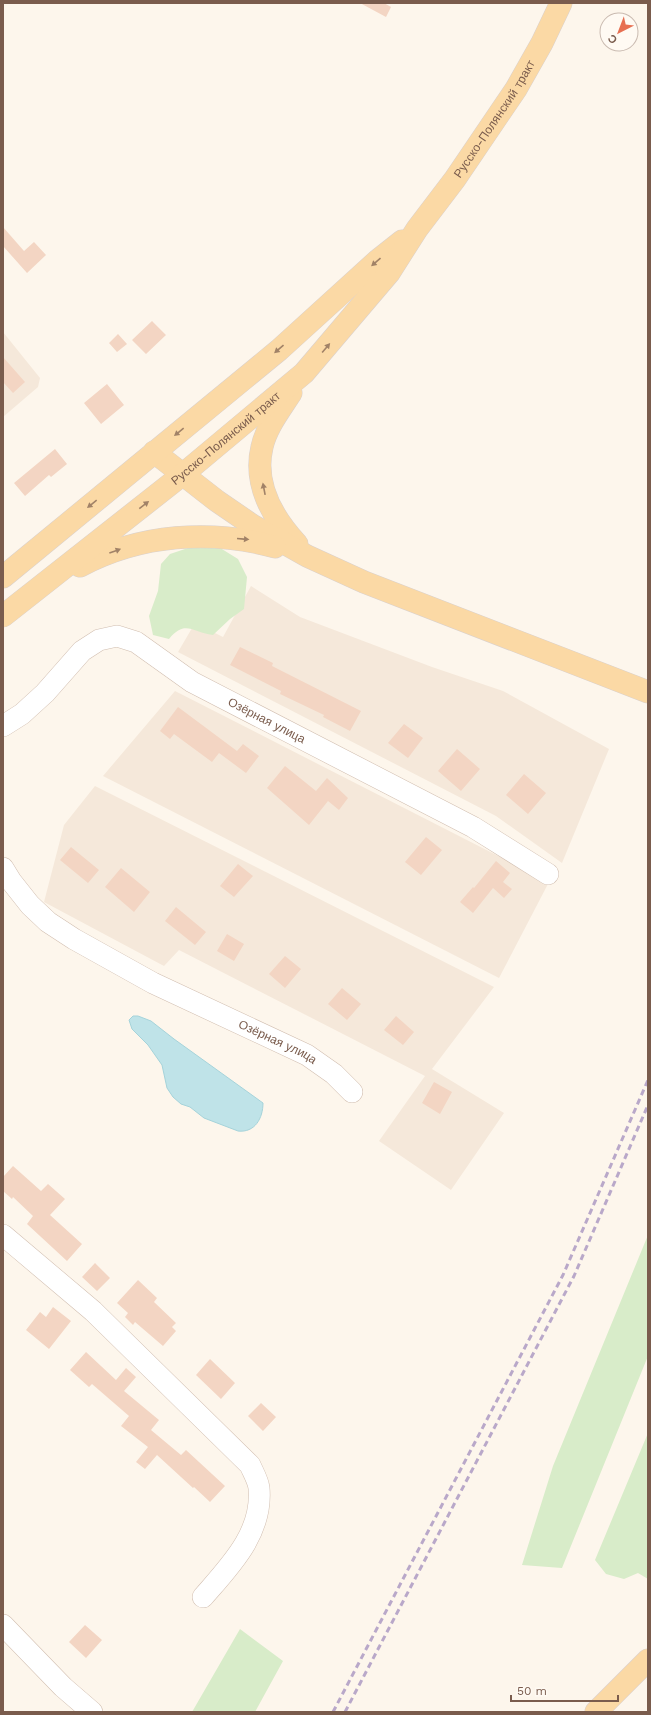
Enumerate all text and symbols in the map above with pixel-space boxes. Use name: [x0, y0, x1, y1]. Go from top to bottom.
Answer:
north arrow: [599, 12, 639, 52]
text: С: [605, 32, 620, 47]
street label: Русско-Полянский тракт: [451, 57, 538, 180]
one-way arrow: [371, 258, 381, 267]
one-way arrow: [322, 342, 331, 353]
one-way arrow: [274, 345, 285, 354]
street label: Русско-Полянский тракт: [168, 388, 284, 488]
one-way arrow: [174, 428, 184, 436]
one-way arrow: [260, 483, 266, 495]
one-way arrow: [86, 499, 97, 508]
one-way arrow: [138, 501, 149, 510]
one-way arrow: [237, 536, 249, 543]
one-way arrow: [110, 547, 122, 553]
street label: Озёрная улица: [226, 695, 308, 746]
street label: Озёрная улица: [236, 1017, 320, 1067]
scale bar: [511, 1677, 618, 1703]
text: 50 m: [517, 1684, 547, 1698]

